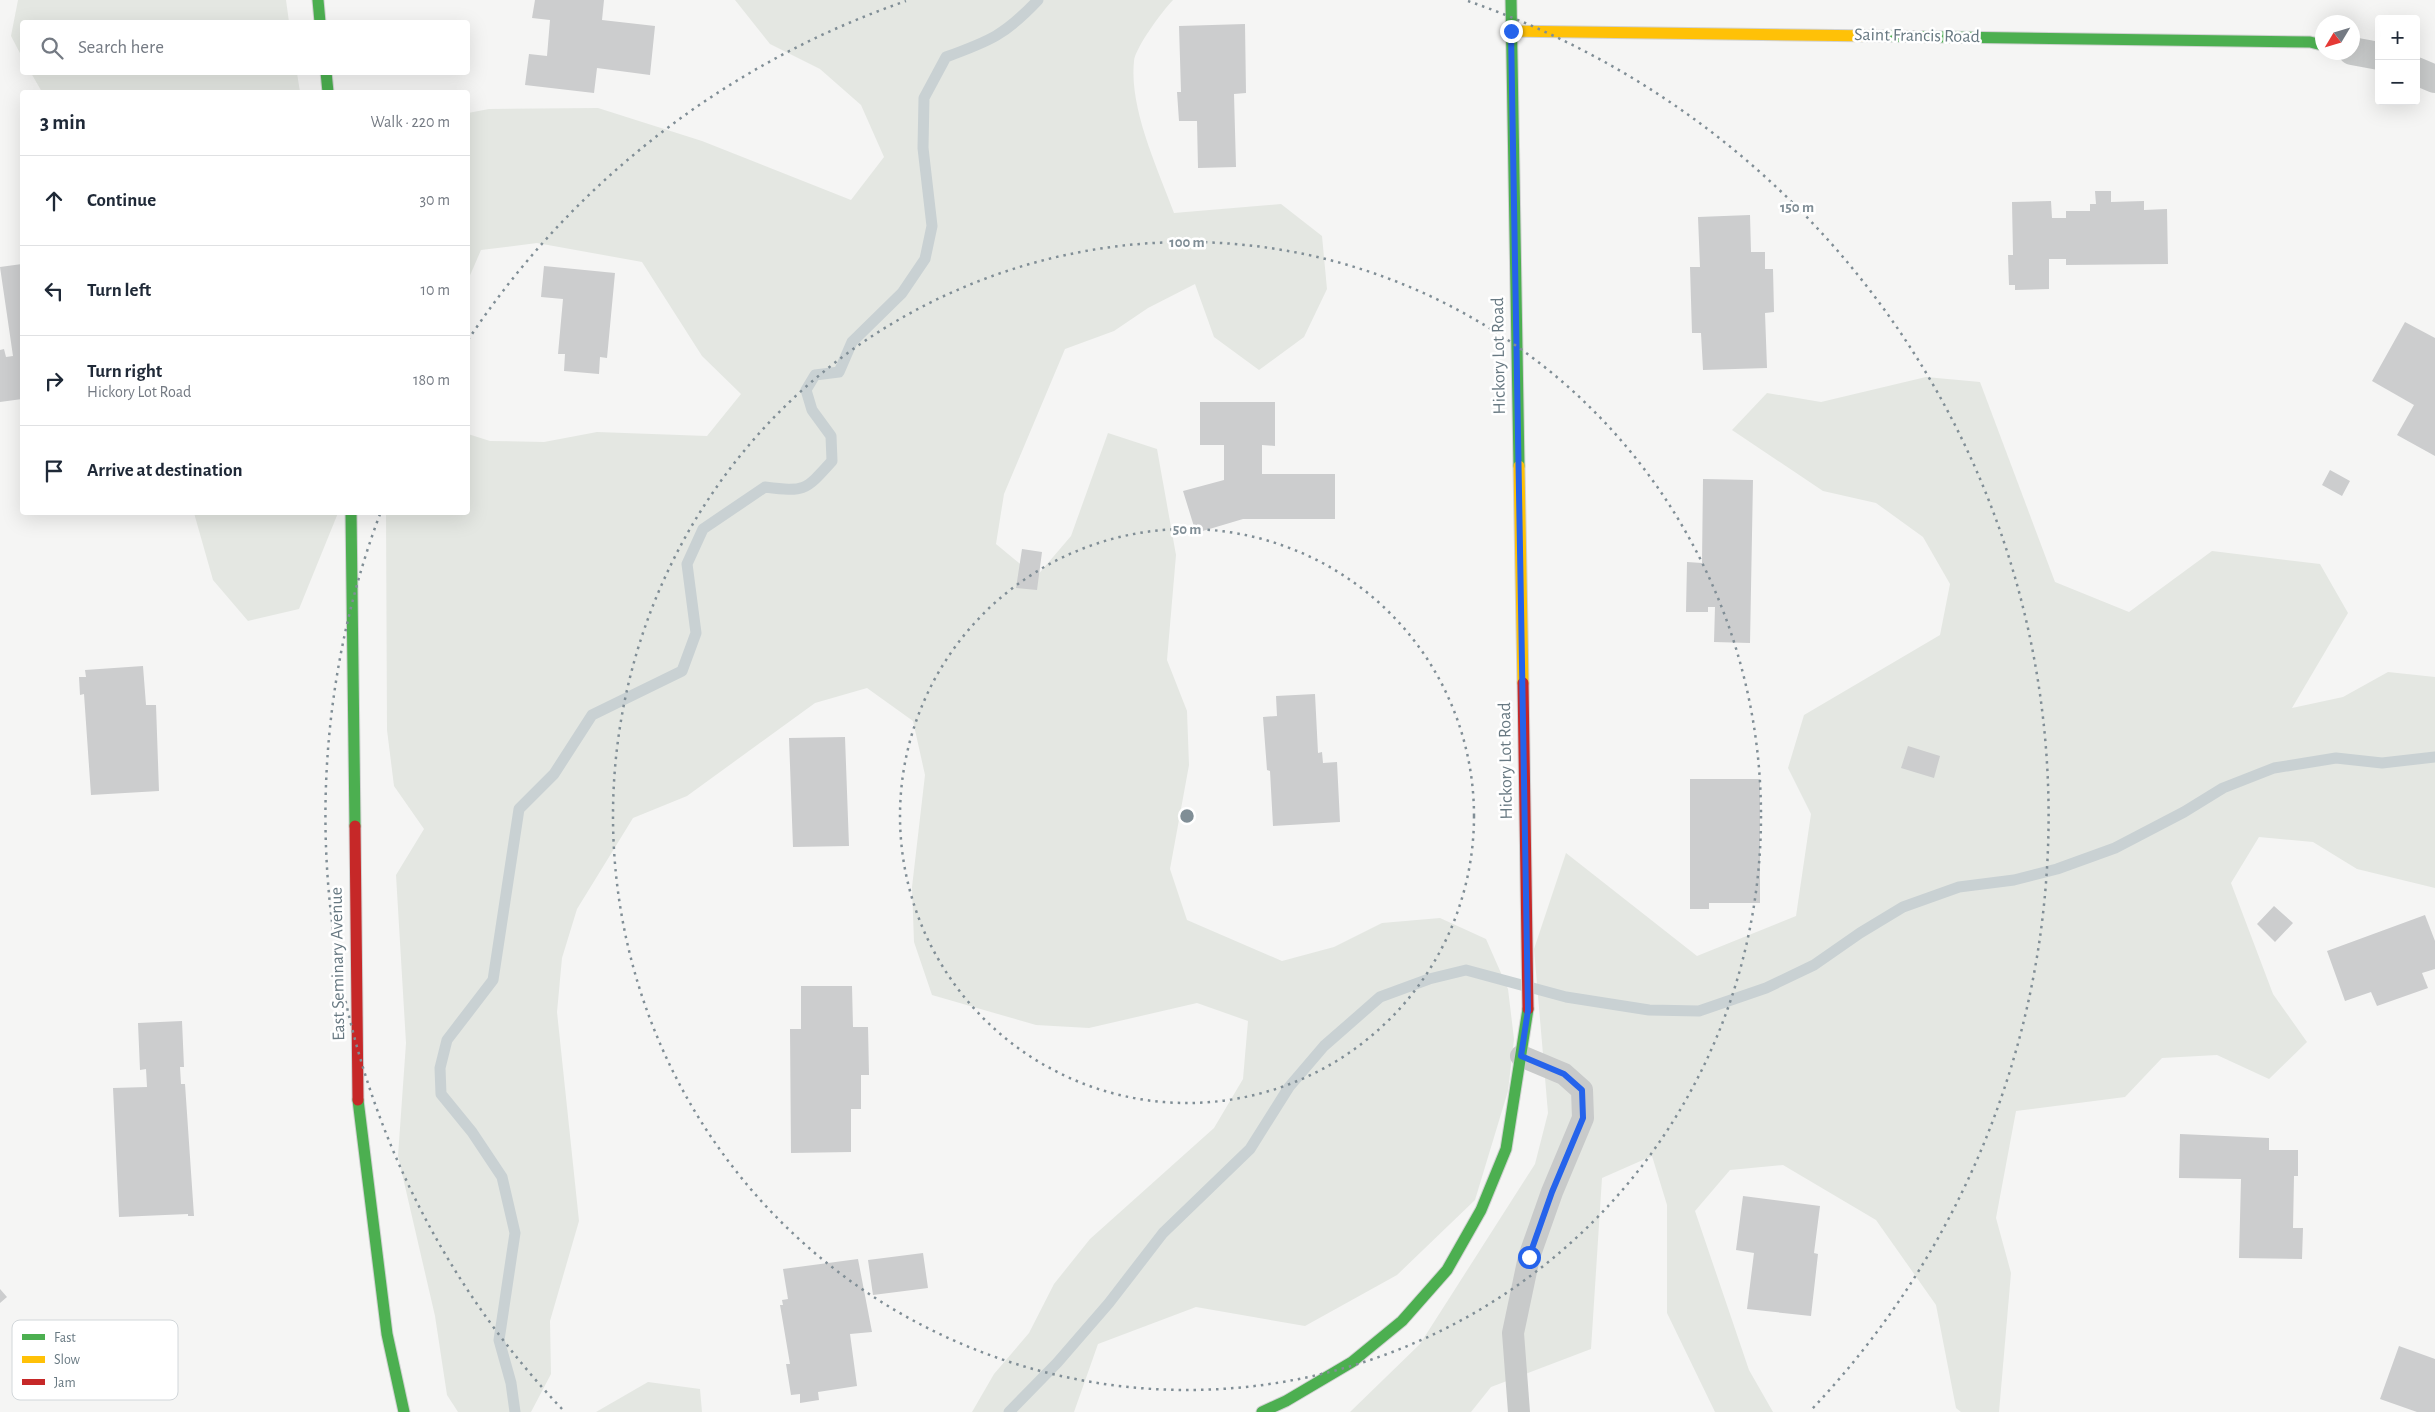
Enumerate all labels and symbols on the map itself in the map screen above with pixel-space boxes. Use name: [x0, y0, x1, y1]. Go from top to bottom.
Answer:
north arrow: [2315, 15, 2360, 60]
route end: [1500, 20, 1523, 43]
street label: Saint Francis Road: [1854, 26, 1980, 46]
text: 150 m: [1780, 200, 1814, 215]
text: 100 m: [1169, 235, 1205, 250]
street label: Hickory Lot Road: [1489, 297, 1509, 415]
text: 50 m: [1173, 522, 1201, 537]
street label: Hickory Lot Road: [1496, 702, 1516, 820]
centre of rings: [1178, 807, 1196, 825]
street label: East Seminary Avenue: [328, 887, 348, 1041]
route start: [1518, 1246, 1541, 1269]
legend: [12, 1320, 178, 1400]
text: Fast: [54, 1331, 76, 1345]
text: Slow: [54, 1353, 81, 1367]
text: Jam: [54, 1376, 76, 1390]

